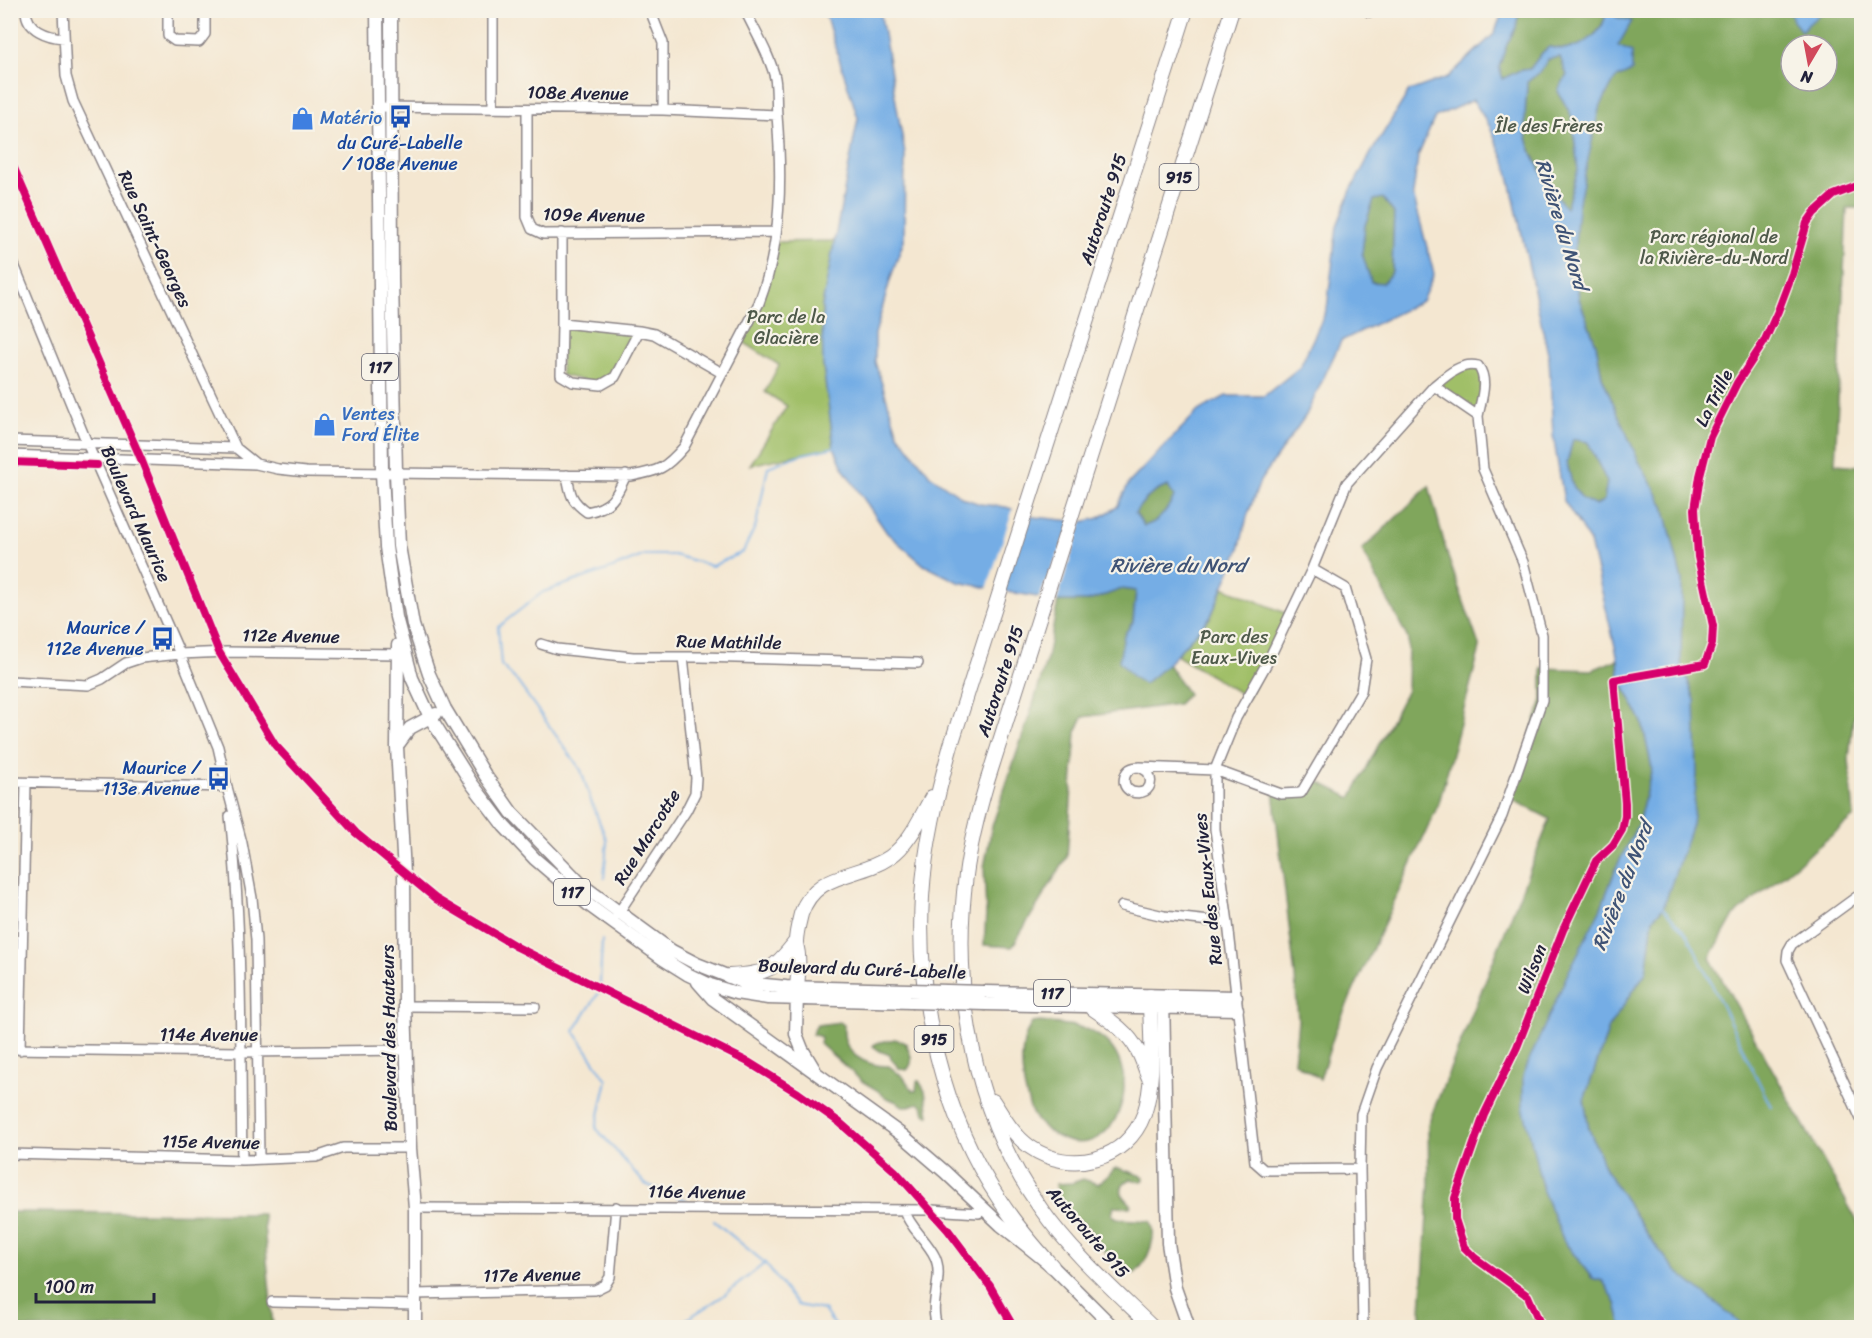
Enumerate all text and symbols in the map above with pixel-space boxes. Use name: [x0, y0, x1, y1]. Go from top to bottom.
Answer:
north arrow: [1779, 33, 1839, 93]
text: N: [1798, 62, 1815, 93]
street label: 108e Avenue: [527, 76, 629, 110]
place label: Matério: [320, 102, 382, 134]
bus stop icon: du Curé-Labelle / 108e Avenue: [387, 104, 413, 130]
shop icon: Matério: [289, 105, 315, 131]
park label: Île des Frères: [1494, 110, 1603, 142]
place label: du Curé-Labelle / 108e Avenue: [337, 127, 463, 180]
street label: Autoroute 915: [1070, 149, 1136, 270]
water label: Rivière du Nord: [1525, 154, 1600, 299]
road number: 915: [1160, 164, 1198, 190]
street label: Rue Saint-Georges: [109, 165, 201, 314]
street label: 109e Avenue: [543, 198, 645, 232]
park label: Parc régional de la Rivière-du-Nord: [1640, 221, 1790, 274]
park label: Parc de la Glacière: [747, 301, 825, 354]
road number: 117: [362, 354, 398, 380]
street label: La Trille: [1686, 363, 1742, 433]
place label: Ventes Ford Élite: [342, 398, 419, 451]
shop icon: Ventes Ford Élite: [311, 411, 337, 437]
street label: Boulevard Maurice: [92, 440, 180, 588]
water label: Rivière du Nord: [1110, 548, 1251, 583]
place label: Maurice / 112e Avenue: [46, 612, 146, 665]
street label: 112e Avenue: [242, 619, 340, 653]
street label: Autoroute 915: [967, 621, 1033, 742]
park label: Parc des Eaux-Vives: [1191, 621, 1278, 674]
bus stop icon: Maurice / 112e Avenue: [149, 625, 175, 651]
street label: Rue Mathilde: [676, 625, 782, 659]
place label: Maurice / 113e Avenue: [103, 752, 202, 805]
bus stop icon: Maurice / 113e Avenue: [205, 765, 231, 791]
street label: Rue Marcotte: [605, 782, 689, 892]
street label: Rue des Eaux-Vives: [1184, 811, 1232, 966]
water label: Rivière du Nord: [1582, 812, 1665, 955]
road number: 117: [554, 879, 590, 905]
street label: Wilson: [1508, 939, 1557, 999]
street label: Boulevard des Hauteurs: [371, 944, 407, 1132]
street label: Boulevard du Curé-Labelle: [757, 949, 967, 989]
road number: 117: [1034, 980, 1070, 1006]
street label: 114e Avenue: [160, 1019, 258, 1051]
road number: 915: [914, 1026, 954, 1052]
street label: 115e Avenue: [162, 1125, 260, 1159]
street label: 116e Avenue: [648, 1175, 746, 1209]
street label: Autoroute 915: [1037, 1177, 1138, 1286]
street label: 117e Avenue: [483, 1258, 581, 1292]
scale bar: [36, 1266, 154, 1304]
text: 100 m: [45, 1271, 94, 1303]

